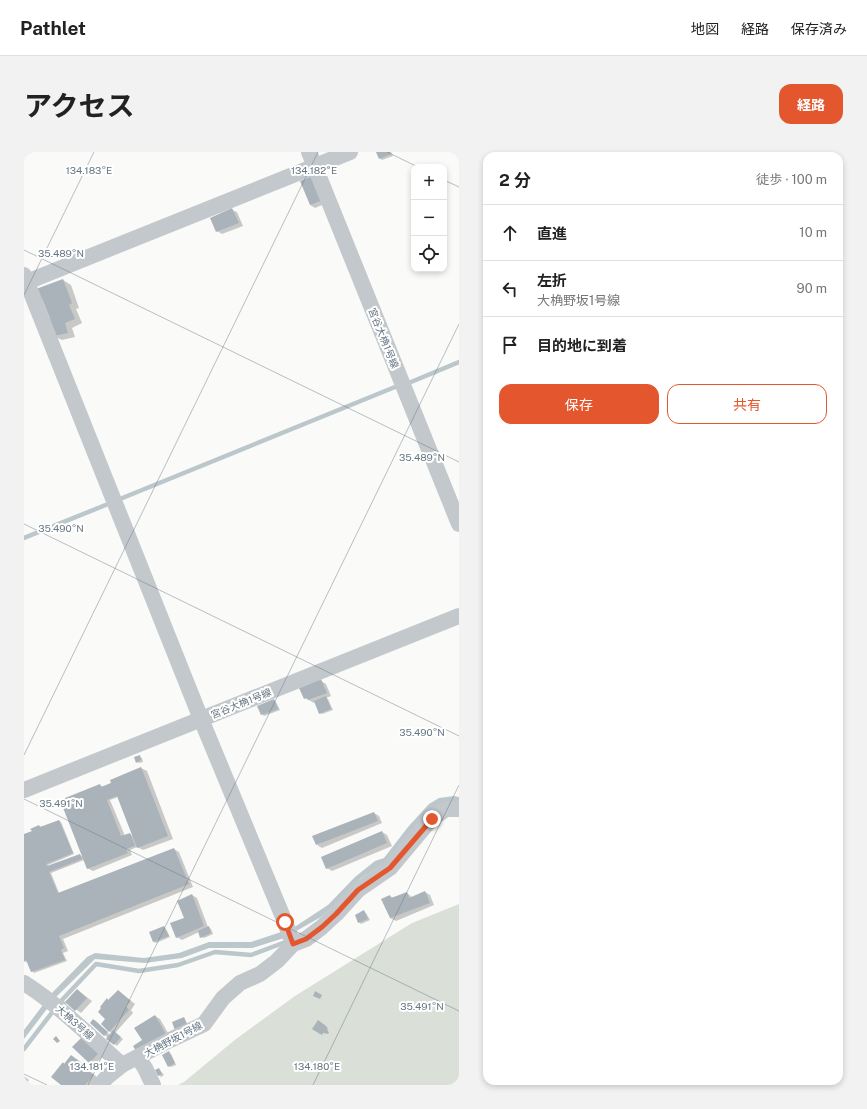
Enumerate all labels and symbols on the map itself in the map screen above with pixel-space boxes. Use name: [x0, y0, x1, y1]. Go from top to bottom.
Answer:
text: 134.183°E: [66, 164, 112, 176]
text: 134.182°E: [291, 164, 337, 176]
text: 35.489°N: [38, 247, 84, 259]
street label: 宮谷大桷1号線: [366, 306, 402, 370]
text: 35.489°N: [399, 451, 445, 463]
text: 35.490°N: [38, 522, 84, 534]
street label: 宮谷大桷1号線: [209, 685, 273, 721]
text: 35.490°N: [399, 726, 445, 738]
text: 35.491°N: [39, 797, 83, 809]
route end: [423, 810, 441, 828]
route start: [276, 913, 294, 931]
text: 35.491°N: [400, 1000, 444, 1012]
street label: 大桷3号線: [54, 1002, 96, 1042]
street label: 大桷野坂1号線: [142, 1019, 204, 1059]
text: 134.181°E: [70, 1060, 114, 1072]
text: 134.180°E: [294, 1060, 340, 1072]

